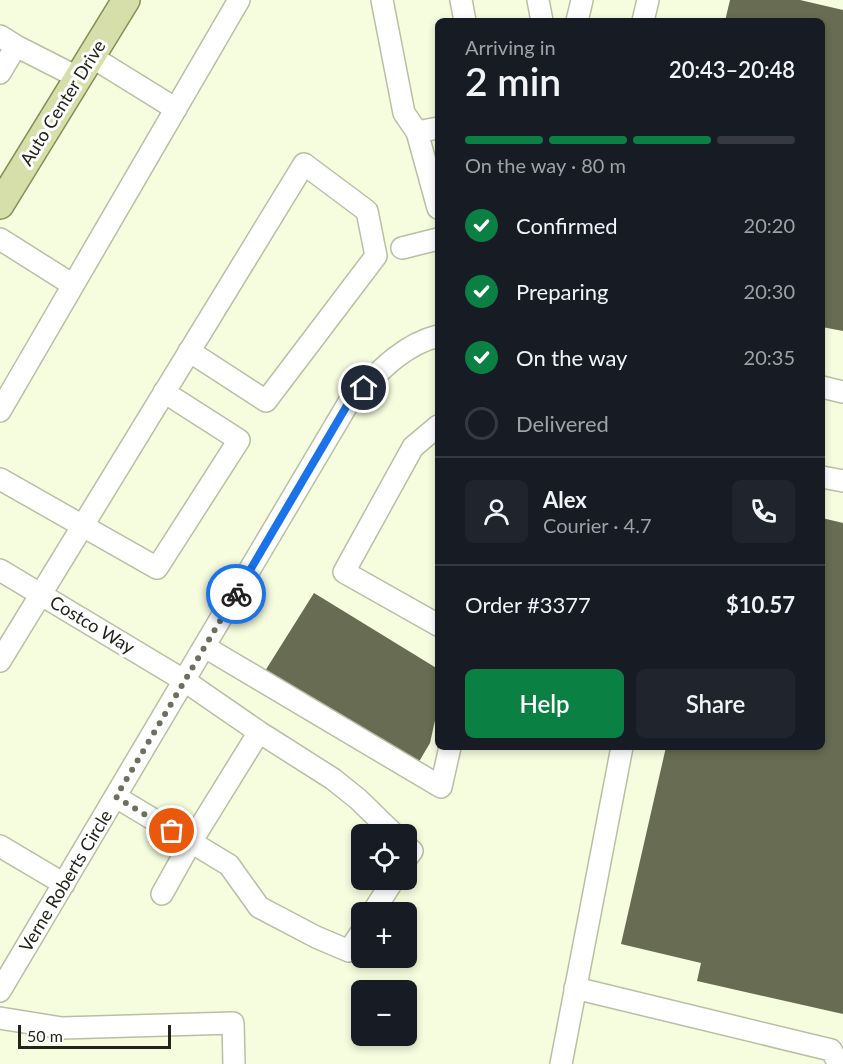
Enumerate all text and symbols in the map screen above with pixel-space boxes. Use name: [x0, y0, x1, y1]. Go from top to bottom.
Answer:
text: Arriving in: [465, 35, 556, 59]
street label: Auto Center Drive: [15, 36, 110, 169]
text: 20:43–20:48: [669, 56, 795, 83]
text: 2 min: [465, 58, 561, 104]
text: On the way · 80 m: [465, 153, 626, 177]
icon: check: [465, 209, 498, 242]
text: Confirmed: [516, 212, 618, 239]
text: 20:20: [744, 213, 795, 237]
icon: check: [465, 275, 498, 308]
text: Preparing: [516, 278, 608, 305]
text: 20:30: [744, 279, 795, 303]
icon: check: [465, 341, 498, 374]
text: On the way: [516, 344, 627, 371]
text: 20:35: [744, 345, 795, 369]
pin: [338, 362, 389, 413]
icon: home: [347, 371, 380, 404]
text: Delivered: [516, 410, 609, 437]
button: person: [465, 480, 528, 543]
button: phone: [732, 480, 795, 543]
text: Alex: [543, 486, 587, 513]
text: Courier · 4.7: [543, 513, 652, 537]
courier: [206, 564, 266, 624]
icon: bike: [220, 578, 253, 611]
street label: Costco Way: [46, 590, 139, 658]
text: Order #3377: [465, 591, 591, 618]
text: $10.57: [726, 591, 795, 618]
button: Help: [465, 669, 624, 738]
button: Share: [636, 669, 795, 738]
street label: Verne Roberts Circle: [14, 805, 116, 956]
pin: [146, 805, 197, 856]
icon: bag: [155, 814, 188, 847]
map controls: [351, 824, 417, 1046]
button: locate: [351, 824, 417, 890]
button: +: [351, 902, 417, 968]
button: −: [351, 980, 417, 1046]
scale bar: [18, 1022, 171, 1050]
text: 50 m: [27, 1026, 63, 1045]

